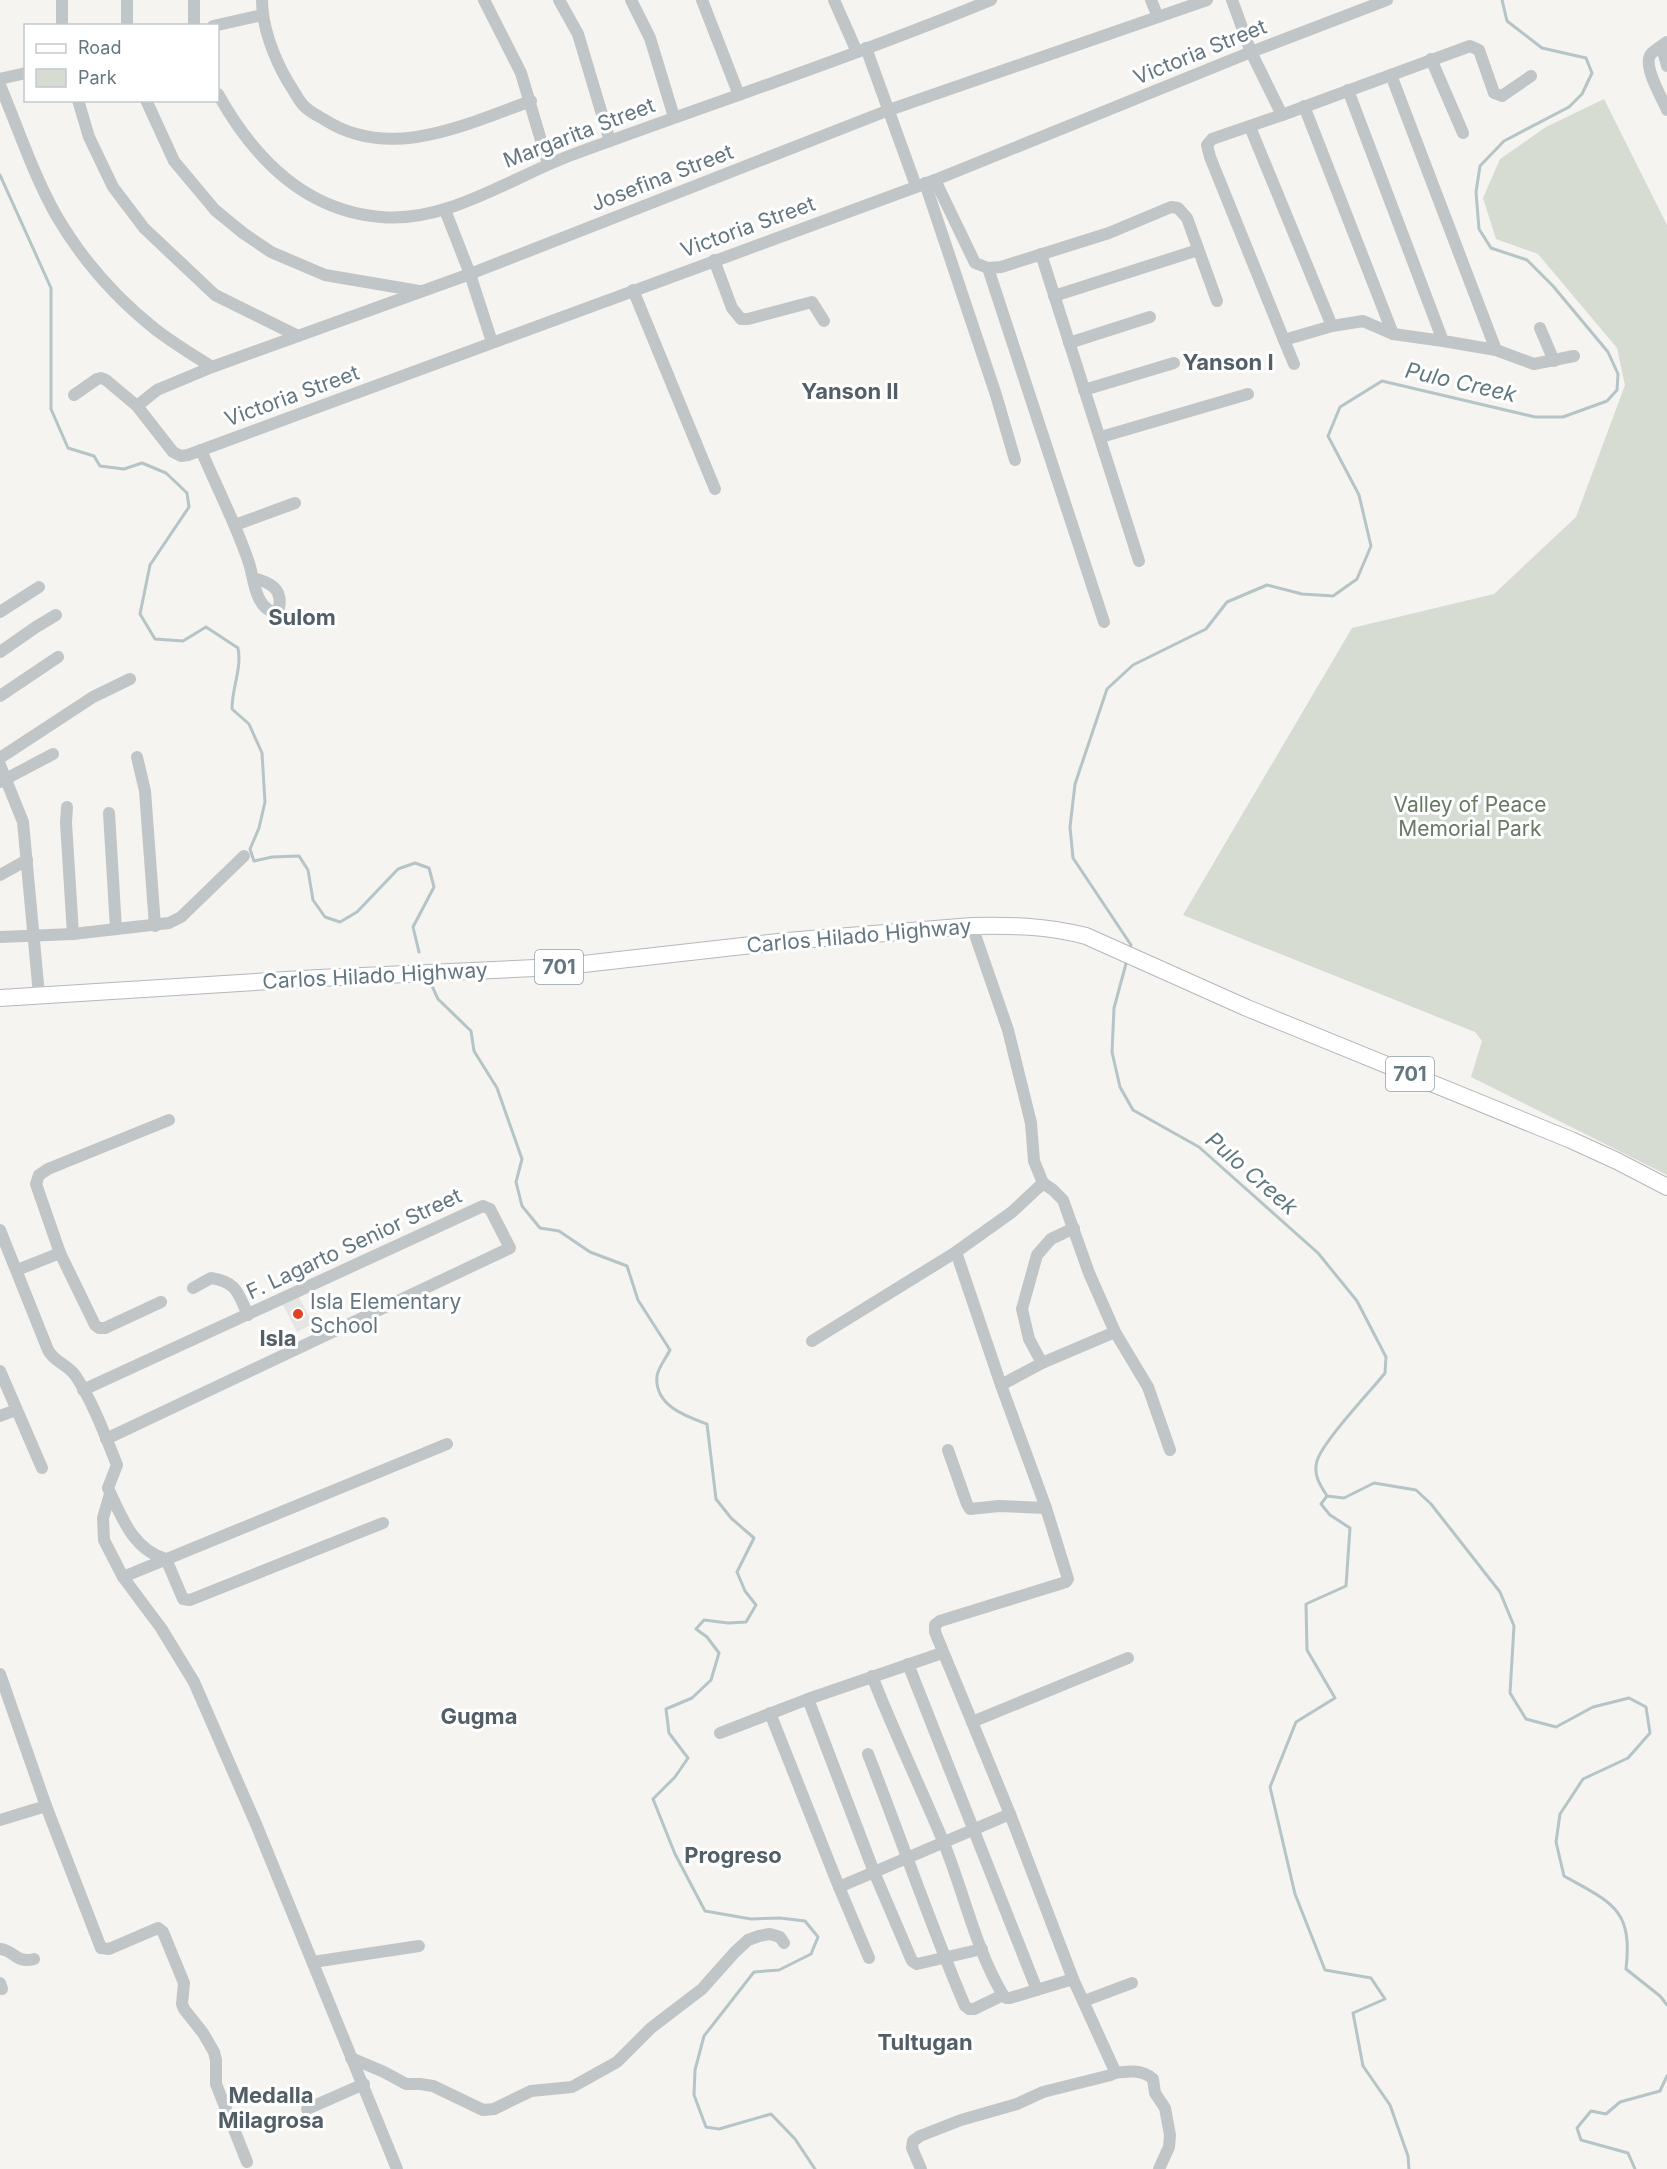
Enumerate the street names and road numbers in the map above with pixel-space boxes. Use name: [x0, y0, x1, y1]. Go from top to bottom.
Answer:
street label: Victoria Street: [1130, 13, 1270, 90]
street label: Margarita Street: [500, 92, 658, 173]
street label: Josefina Street: [587, 139, 736, 216]
street label: Victoria Street: [677, 191, 819, 262]
street label: Victoria Street: [221, 360, 363, 431]
street label: Carlos Hilado Highway: [746, 913, 973, 958]
road number: 701: [535, 950, 583, 984]
street label: Carlos Hilado Highway: [262, 957, 488, 994]
road number: 701: [1386, 1057, 1434, 1091]
street label: F. Lagarto Senior Street: [242, 1183, 465, 1304]

